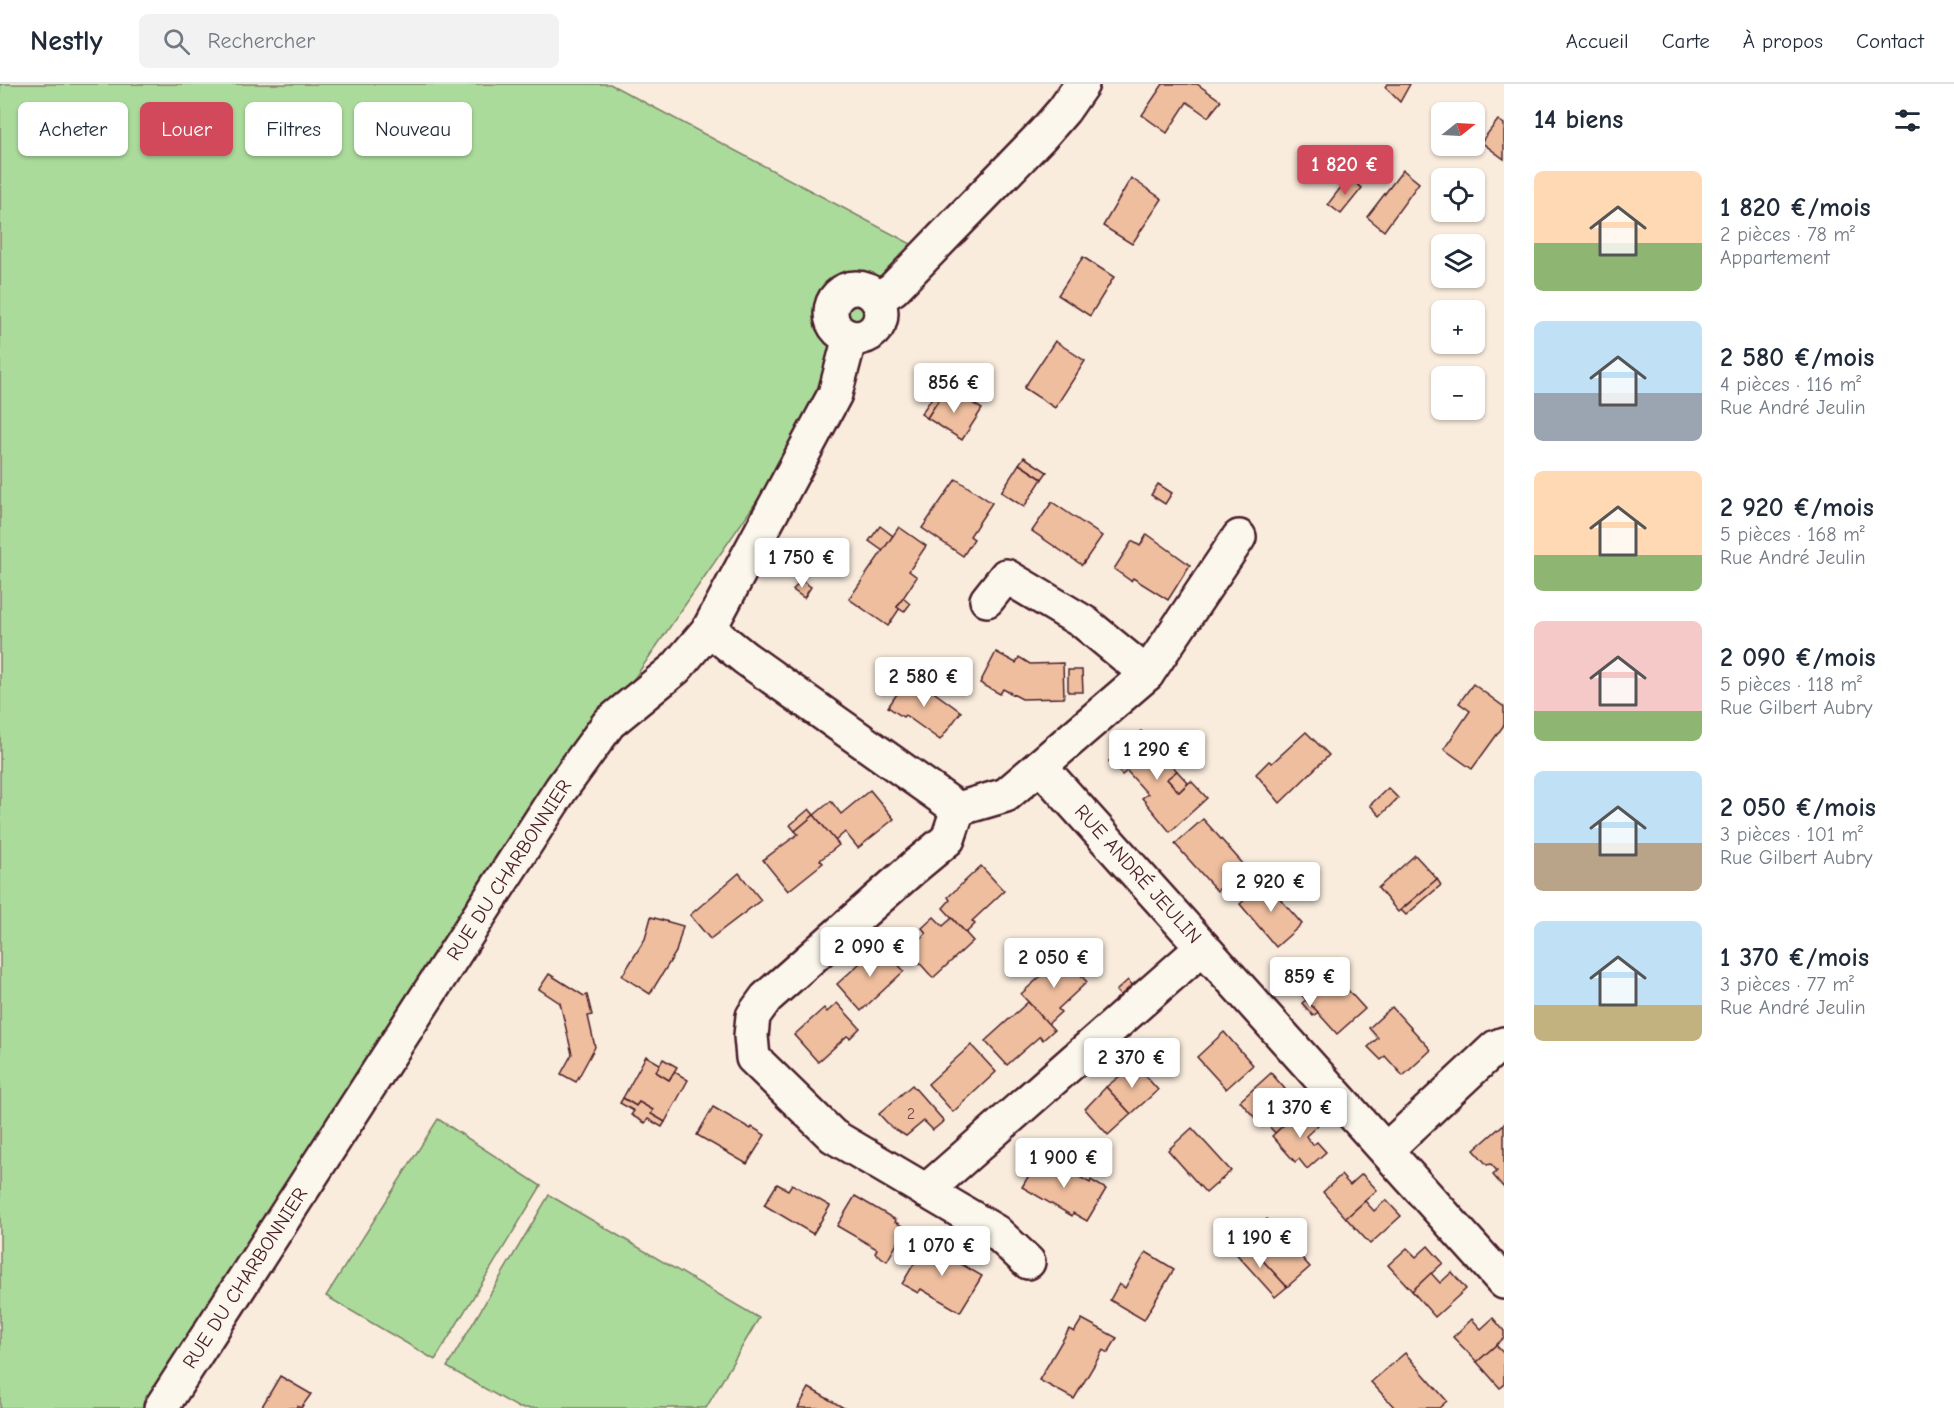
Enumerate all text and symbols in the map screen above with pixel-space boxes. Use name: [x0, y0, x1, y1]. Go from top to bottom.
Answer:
search box: [139, 14, 559, 68]
text: Nestly: [30, 25, 103, 57]
icon: search: [160, 25, 193, 58]
text: Rechercher: [208, 28, 315, 54]
text: Accueil: [1566, 29, 1629, 53]
text: Carte: [1662, 29, 1710, 53]
text: À propos: [1743, 29, 1823, 53]
text: Contact: [1856, 29, 1924, 53]
chip: Acheter: [18, 102, 128, 156]
chip: Louer: [140, 102, 233, 156]
chip: Filtres: [245, 102, 342, 156]
chip: Nouveau: [354, 102, 472, 156]
north arrow: [1431, 102, 1485, 156]
map controls: [1431, 102, 1485, 420]
icon: filters: [1891, 104, 1924, 137]
text: 14 biens: [1534, 105, 1623, 135]
pin: 1 820 €: [1290, 145, 1400, 196]
text: 1 820 €: [1311, 153, 1379, 176]
button: locate: [1431, 168, 1485, 222]
text: 1 820 €/mois: [1720, 193, 1871, 223]
icon: home: [1582, 195, 1654, 267]
text: 2 pièces · 78 m²: [1720, 223, 1855, 246]
button: layers: [1431, 234, 1485, 288]
text: Appartement: [1720, 246, 1830, 269]
button: +: [1431, 300, 1485, 354]
text: 2 580 €/mois: [1720, 343, 1874, 373]
icon: home: [1582, 345, 1654, 417]
pin: 856 €: [912, 363, 996, 414]
button: −: [1431, 366, 1485, 420]
text: 856 €: [928, 371, 980, 394]
text: 4 pièces · 116 m²: [1720, 373, 1861, 396]
text: Rue André Jeulin: [1720, 396, 1866, 419]
text: 2 920 €/mois: [1720, 493, 1874, 523]
icon: home: [1582, 495, 1654, 567]
text: 5 pièces · 168 m²: [1720, 523, 1865, 546]
pin: 1 750 €: [747, 538, 857, 589]
text: 1 750 €: [769, 546, 835, 569]
text: Rue André Jeulin: [1720, 546, 1866, 569]
text: 2 090 €/mois: [1720, 643, 1876, 673]
icon: home: [1582, 645, 1654, 717]
pin: 2 580 €: [869, 657, 979, 708]
text: 2 580 €: [889, 665, 959, 688]
text: 5 pièces · 118 m²: [1720, 673, 1862, 696]
text: Rue Gilbert Aubry: [1720, 696, 1873, 719]
pin: 1 290 €: [1102, 730, 1212, 781]
text: 1 290 €: [1123, 738, 1191, 761]
street label: RUE DU CHARBONNIER: [442, 775, 576, 965]
text: 2 050 €/mois: [1720, 793, 1876, 823]
icon: home: [1582, 795, 1654, 867]
street label: RUE ANDRÉ JEULIN: [1070, 800, 1206, 948]
text: 3 pièces · 101 m²: [1720, 823, 1863, 846]
text: Rue Gilbert Aubry: [1720, 846, 1873, 869]
pin: 2 920 €: [1216, 862, 1326, 913]
text: 2 920 €: [1236, 870, 1306, 893]
pin: 2 090 €: [815, 927, 925, 978]
text: 2 090 €: [834, 935, 906, 958]
pin: 2 050 €: [999, 938, 1109, 989]
text: 1 370 €/mois: [1720, 943, 1869, 973]
icon: home: [1582, 945, 1654, 1017]
text: 2 050 €: [1018, 946, 1090, 969]
pin: 859 €: [1268, 957, 1352, 1008]
text: 859 €: [1284, 965, 1336, 988]
text: 3 pièces · 77 m²: [1720, 973, 1854, 996]
text: Rue André Jeulin: [1720, 996, 1866, 1019]
pin: 2 370 €: [1077, 1038, 1187, 1089]
text: 2 370 €: [1098, 1046, 1166, 1069]
pin: 1 370 €: [1245, 1088, 1355, 1139]
text: 1 370 €: [1267, 1096, 1333, 1119]
house number: 2: [907, 1105, 915, 1123]
pin: 1 900 €: [1009, 1138, 1119, 1189]
text: 1 900 €: [1029, 1146, 1099, 1169]
street label: RUE DU CHARBONNIER: [178, 1183, 312, 1373]
pin: 1 190 €: [1205, 1218, 1315, 1269]
pin: 1 070 €: [887, 1226, 997, 1277]
text: 1 190 €: [1227, 1226, 1293, 1249]
text: 1 070 €: [908, 1234, 976, 1257]

